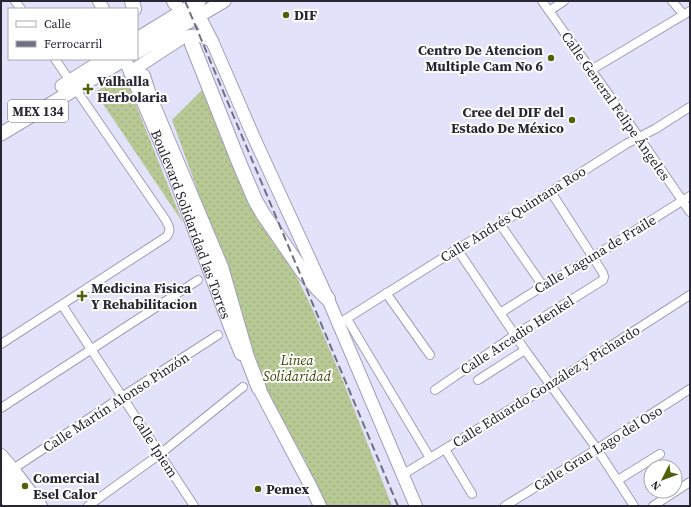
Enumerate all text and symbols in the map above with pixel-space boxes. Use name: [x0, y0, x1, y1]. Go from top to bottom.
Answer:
place label: DIF: [294, 5, 317, 25]
legend: [8, 8, 138, 60]
marker: DIF: [281, 10, 291, 20]
text: Calle: [44, 16, 71, 32]
street label: Calle General Felipe Ángeles: [557, 27, 675, 185]
text: Ferrocarril: [44, 36, 103, 52]
place label: Centro De Atencion Multiple Cam No 6: [418, 40, 543, 76]
marker: Centro De Atencion Multiple Cam No 6: [546, 53, 556, 63]
place label: Valhalla Herbolaria: [97, 71, 168, 107]
marker: Valhalla Herbolaria: [82, 83, 94, 95]
road number: MEX 134: [8, 100, 68, 122]
place label: Cree del DIF del Estado De México: [451, 102, 564, 138]
marker: Cree del DIF del Estado De México: [567, 115, 577, 125]
street label: Boulevard Solidaridad las Torres: [146, 126, 236, 322]
street label: Calle Andrés Quintana Roo: [436, 161, 590, 267]
street label: Calle Laguna de Fraile: [530, 210, 660, 298]
place label: Medicina Fisica Y Rehabilitacion: [91, 278, 198, 314]
marker: Medicina Fisica Y Rehabilitacion: [76, 290, 88, 302]
street label: Calle Arcadio Henkel: [456, 291, 578, 379]
street label: Calle Eduardo González y Pichardo: [448, 320, 644, 452]
street label: Calle Martín Alonso Pinzón: [39, 347, 194, 457]
park label: Linea Solidaridad: [263, 350, 332, 386]
street label: Calle Gran Lago del Oso: [530, 400, 666, 496]
street label: Calle Ipiem: [127, 411, 183, 482]
north arrow: [643, 459, 683, 499]
place label: Comercial Esel Calor: [33, 468, 100, 504]
text: N: [648, 477, 664, 493]
place label: Pemex: [266, 479, 309, 499]
marker: Comercial Esel Calor: [20, 481, 30, 491]
marker: Pemex: [253, 484, 263, 494]

